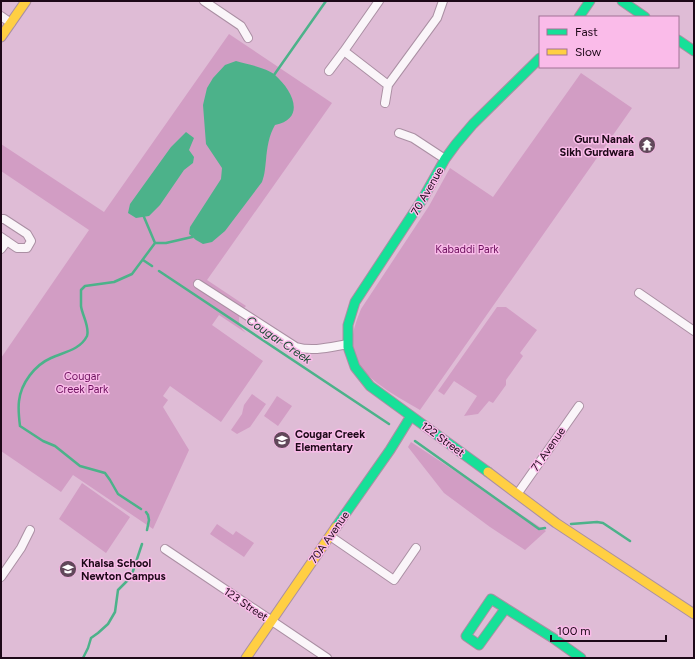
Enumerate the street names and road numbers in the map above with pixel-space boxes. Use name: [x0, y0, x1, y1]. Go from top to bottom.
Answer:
street label: 70 Avenue: [409, 165, 446, 217]
street label: 122 Street: [419, 419, 467, 459]
street label: 71 Avenue: [529, 425, 568, 474]
street label: 70A Avenue: [307, 509, 352, 566]
street label: 123 Street: [221, 585, 270, 624]

